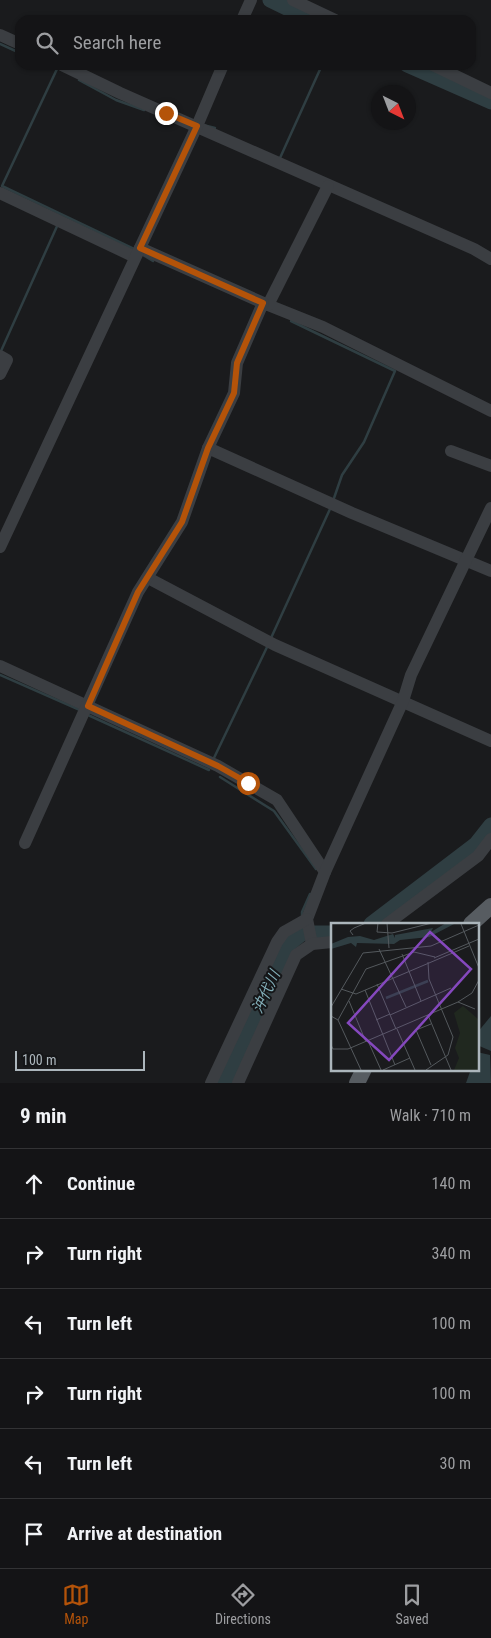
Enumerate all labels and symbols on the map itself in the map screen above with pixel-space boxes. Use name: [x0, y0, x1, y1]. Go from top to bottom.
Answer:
north arrow: [371, 85, 416, 130]
route end: [155, 102, 178, 125]
route start: [237, 772, 260, 795]
inset map: [331, 923, 478, 1070]
water label: 沖代川: [248, 966, 285, 1016]
scale bar: [15, 1048, 145, 1071]

